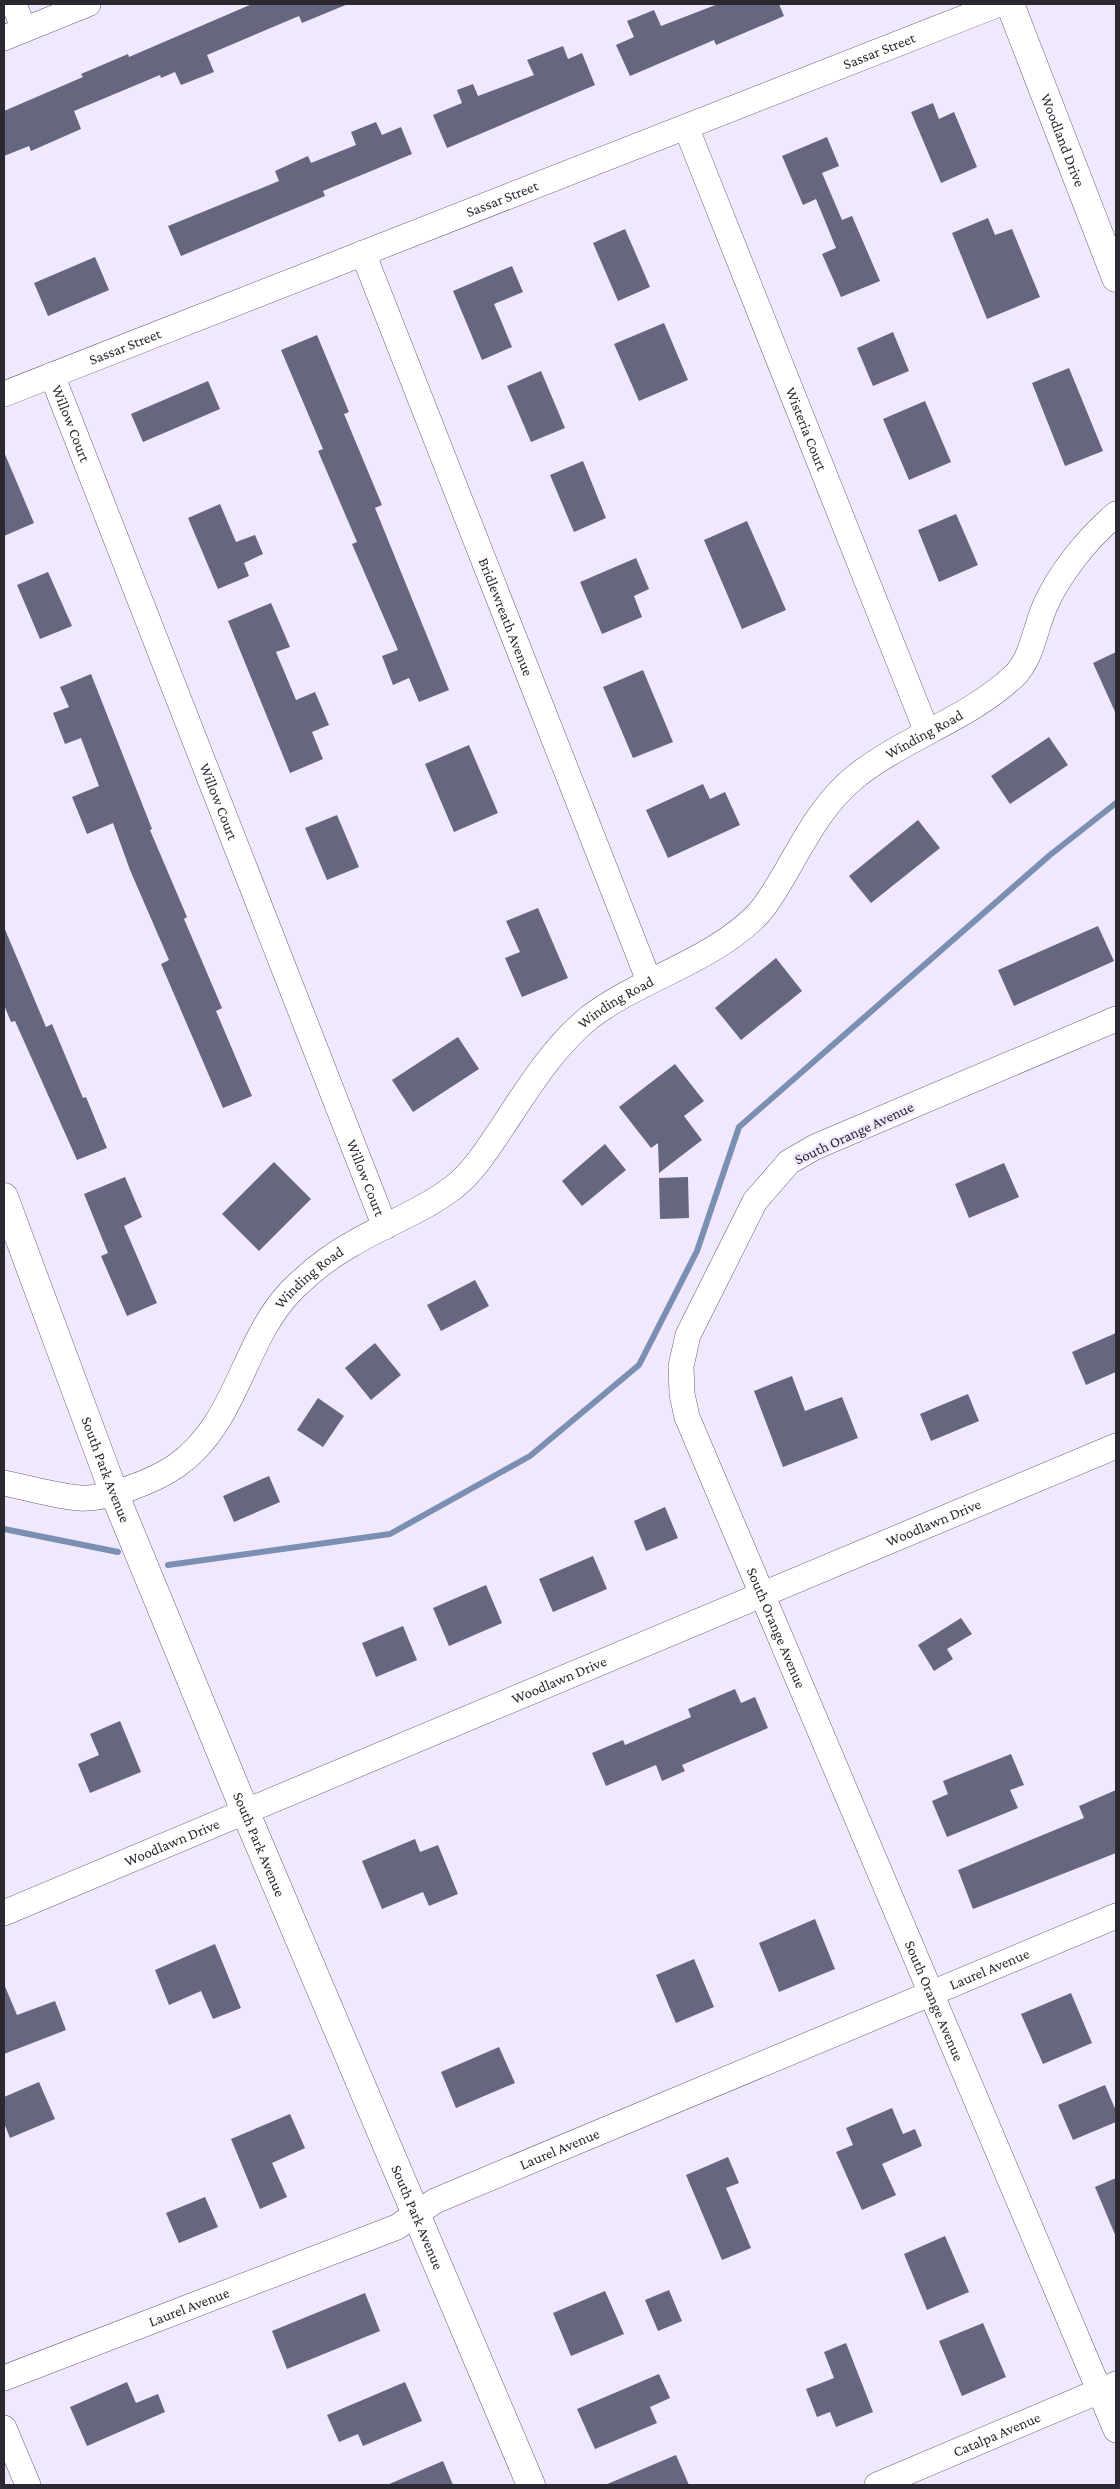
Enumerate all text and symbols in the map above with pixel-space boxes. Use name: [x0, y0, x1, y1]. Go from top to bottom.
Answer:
street label: Sassar Street: [841, 29, 918, 72]
street label: Woodland Drive: [1037, 91, 1088, 189]
street label: Sassar Street: [464, 177, 541, 220]
street label: Sassar Street: [87, 325, 164, 368]
street label: Willow Court: [49, 383, 94, 465]
street label: Wisteria Court: [782, 385, 830, 474]
street label: Bridlewreath Avenue: [476, 556, 537, 679]
street label: Winding Road: [882, 707, 966, 762]
street label: Willow Court: [196, 761, 241, 843]
street label: Winding Road: [575, 973, 656, 1032]
street label: South Orange Avenue: [792, 1098, 917, 1168]
street label: Willow Court: [344, 1137, 388, 1220]
street label: Winding Road: [271, 1243, 346, 1312]
street label: South Park Avenue: [78, 1414, 133, 1525]
street label: Woodlawn Drive: [884, 1496, 984, 1550]
street label: South Orange Avenue: [744, 1565, 809, 1691]
street label: Woodlawn Drive: [509, 1653, 609, 1707]
street label: South Park Avenue: [230, 1790, 289, 1899]
street label: Woodlawn Drive: [122, 1815, 222, 1870]
street label: South Orange Avenue: [902, 1938, 967, 2064]
street label: Laurel Avenue: [947, 1945, 1032, 1993]
street label: Laurel Avenue: [517, 2125, 602, 2173]
street label: South Park Avenue: [388, 2163, 447, 2272]
street label: Laurel Avenue: [146, 2284, 232, 2330]
street label: Catalpa Avenue: [951, 2409, 1043, 2460]

